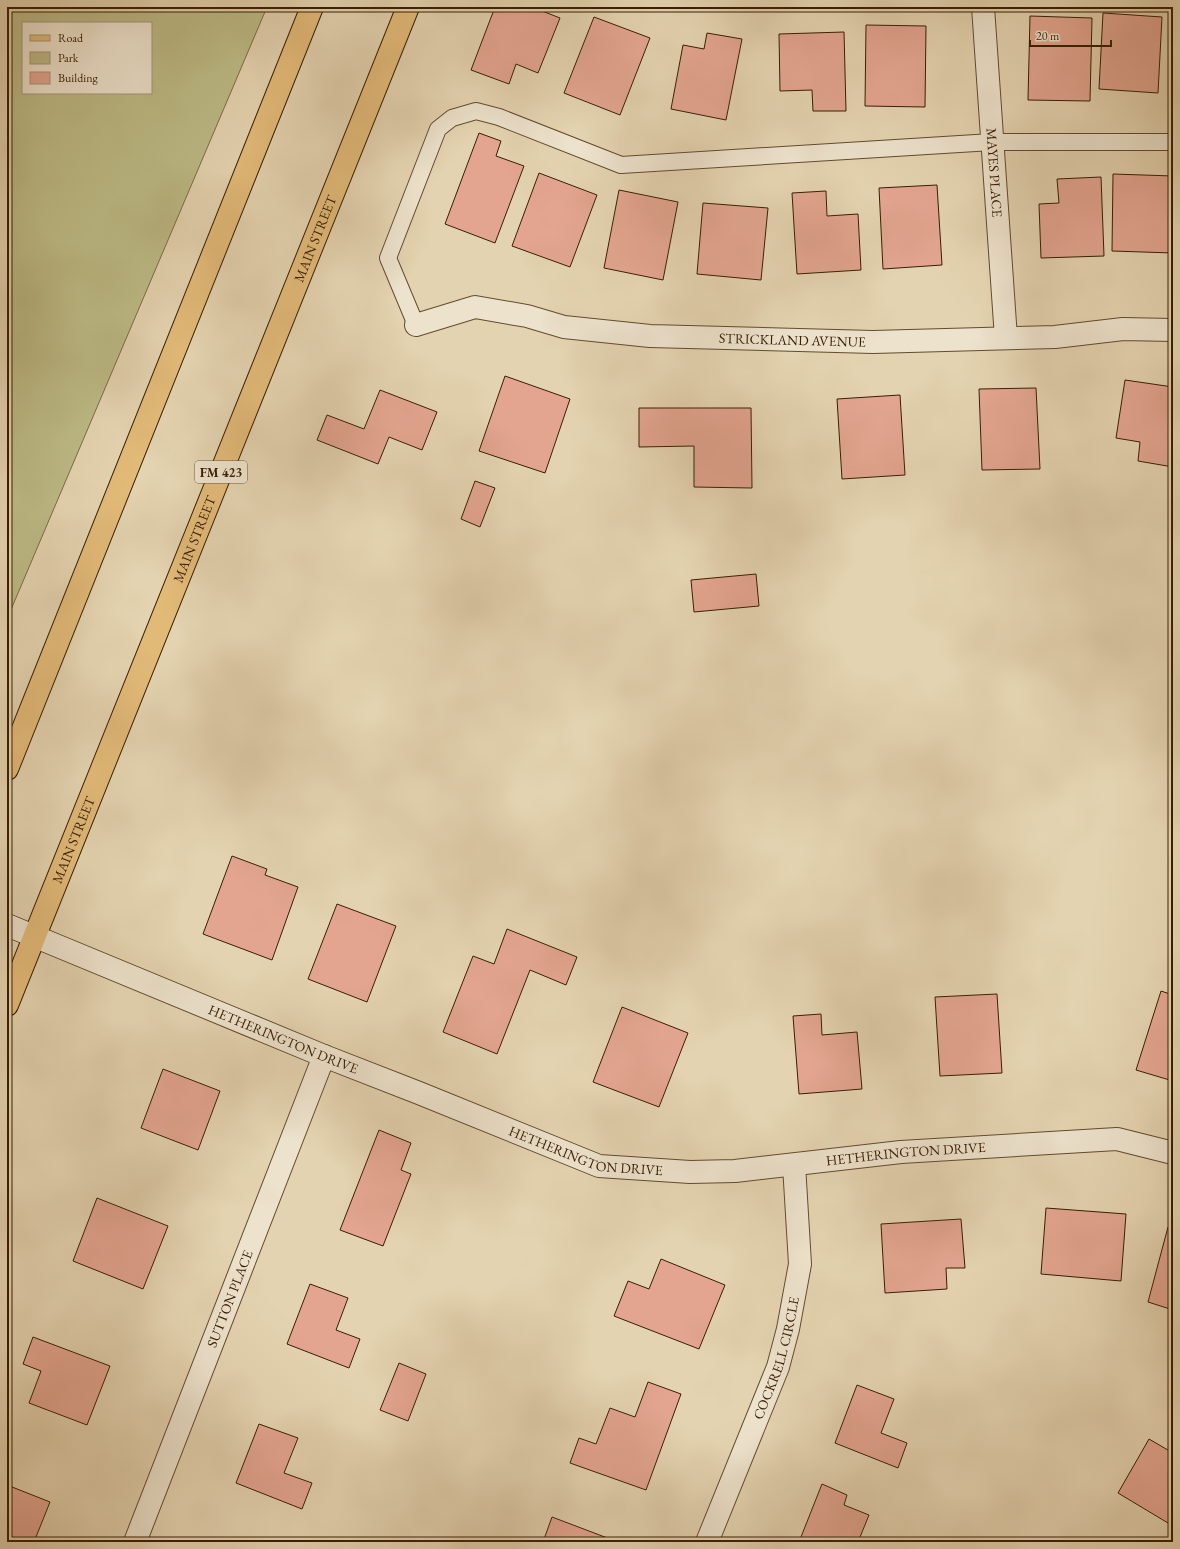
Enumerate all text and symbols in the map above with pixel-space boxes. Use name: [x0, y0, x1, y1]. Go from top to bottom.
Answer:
legend: [22, 22, 152, 94]
scale bar: [1030, 22, 1111, 48]
text: 20 m: [1036, 28, 1060, 44]
text: Road: [58, 30, 84, 46]
text: Park: [58, 50, 79, 66]
text: Building: [58, 70, 99, 86]
street label: MAYES PLACE: [982, 127, 1007, 218]
street label: MAIN STREET: [289, 192, 341, 285]
street label: STRICKLAND AVENUE: [719, 329, 866, 351]
road number: FM 423: [195, 461, 247, 483]
street label: MAIN STREET: [169, 493, 220, 585]
street label: MAIN STREET: [48, 793, 99, 886]
street label: HETHERINGTON DRIVE: [206, 1000, 361, 1078]
street label: HETHERINGTON DRIVE: [506, 1121, 664, 1179]
street label: HETHERINGTON DRIVE: [825, 1138, 986, 1170]
street label: SUTTON PLACE: [203, 1247, 257, 1350]
street label: COCKRELL CIRCLE: [749, 1295, 803, 1422]

